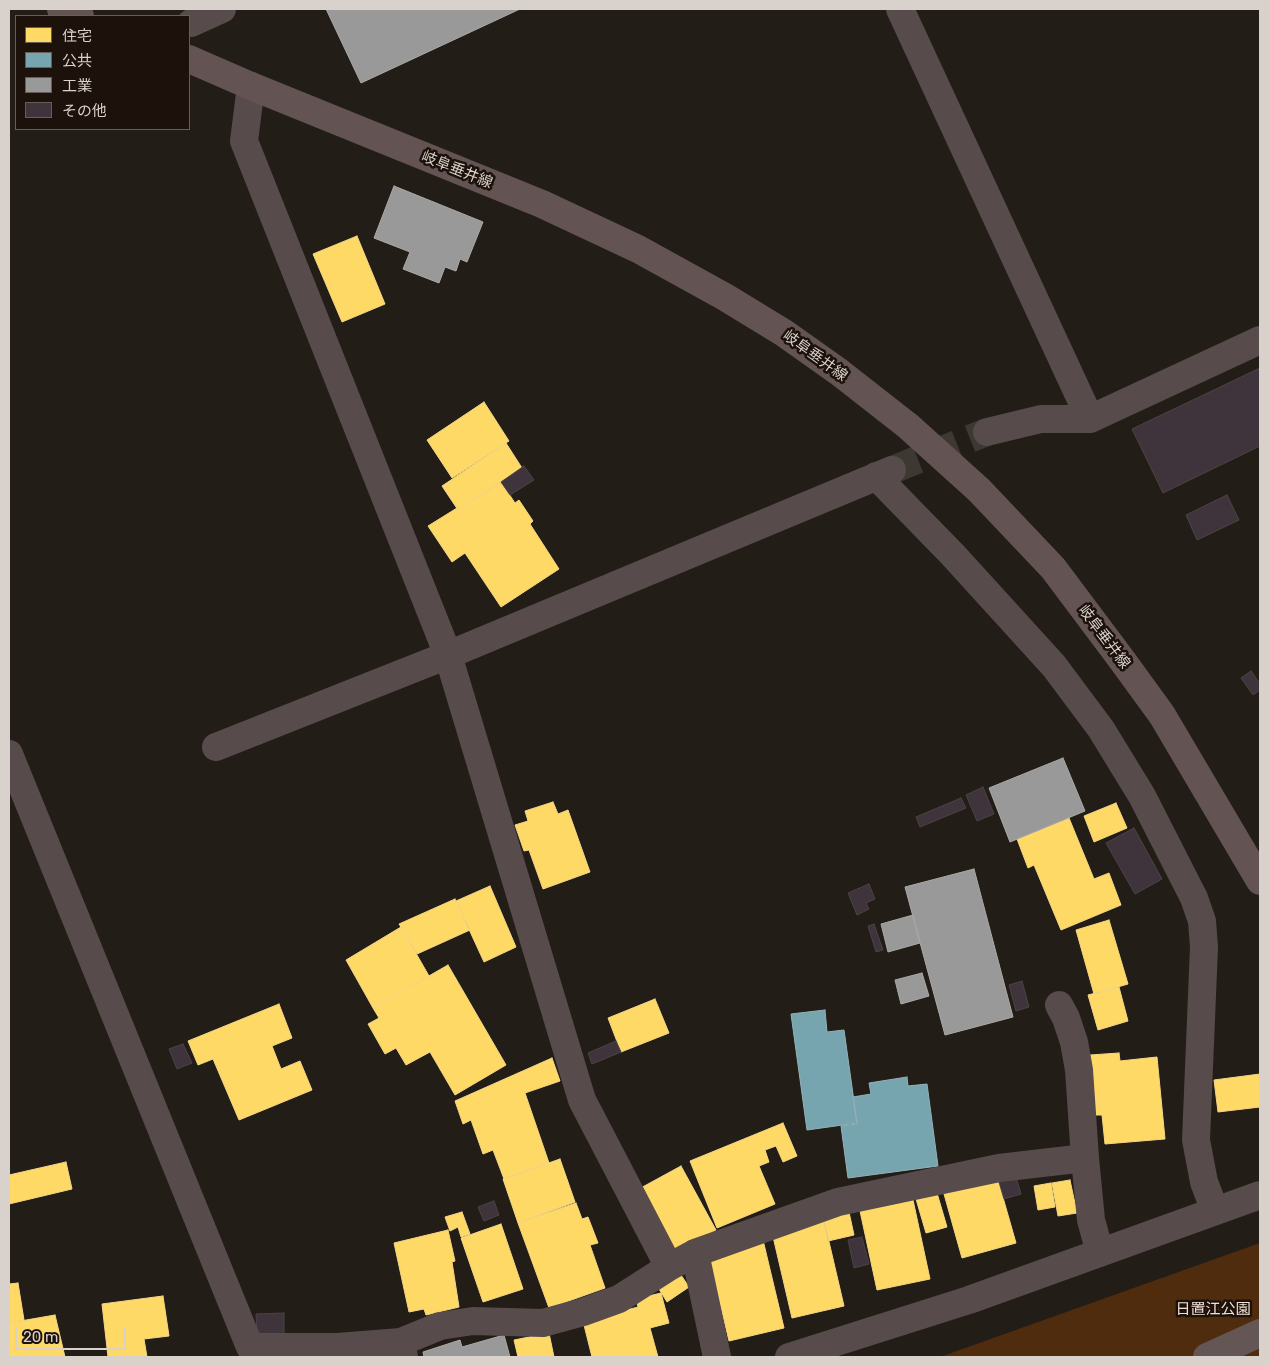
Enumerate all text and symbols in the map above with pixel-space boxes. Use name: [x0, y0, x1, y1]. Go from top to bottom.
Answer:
legend: [15, 15, 190, 130]
text: 住宅: [62, 27, 92, 45]
text: 公共: [62, 52, 92, 70]
text: 工業: [62, 77, 92, 95]
text: その他: [62, 102, 107, 120]
street label: 岐阜垂井線: [419, 148, 495, 192]
street label: 岐阜垂井線: [779, 327, 851, 385]
street label: 岐阜垂井線: [1074, 602, 1134, 672]
park label: 日置江公園: [1176, 1301, 1250, 1319]
scale bar: [18, 1318, 129, 1350]
text: 20 m: [23, 1328, 58, 1346]

